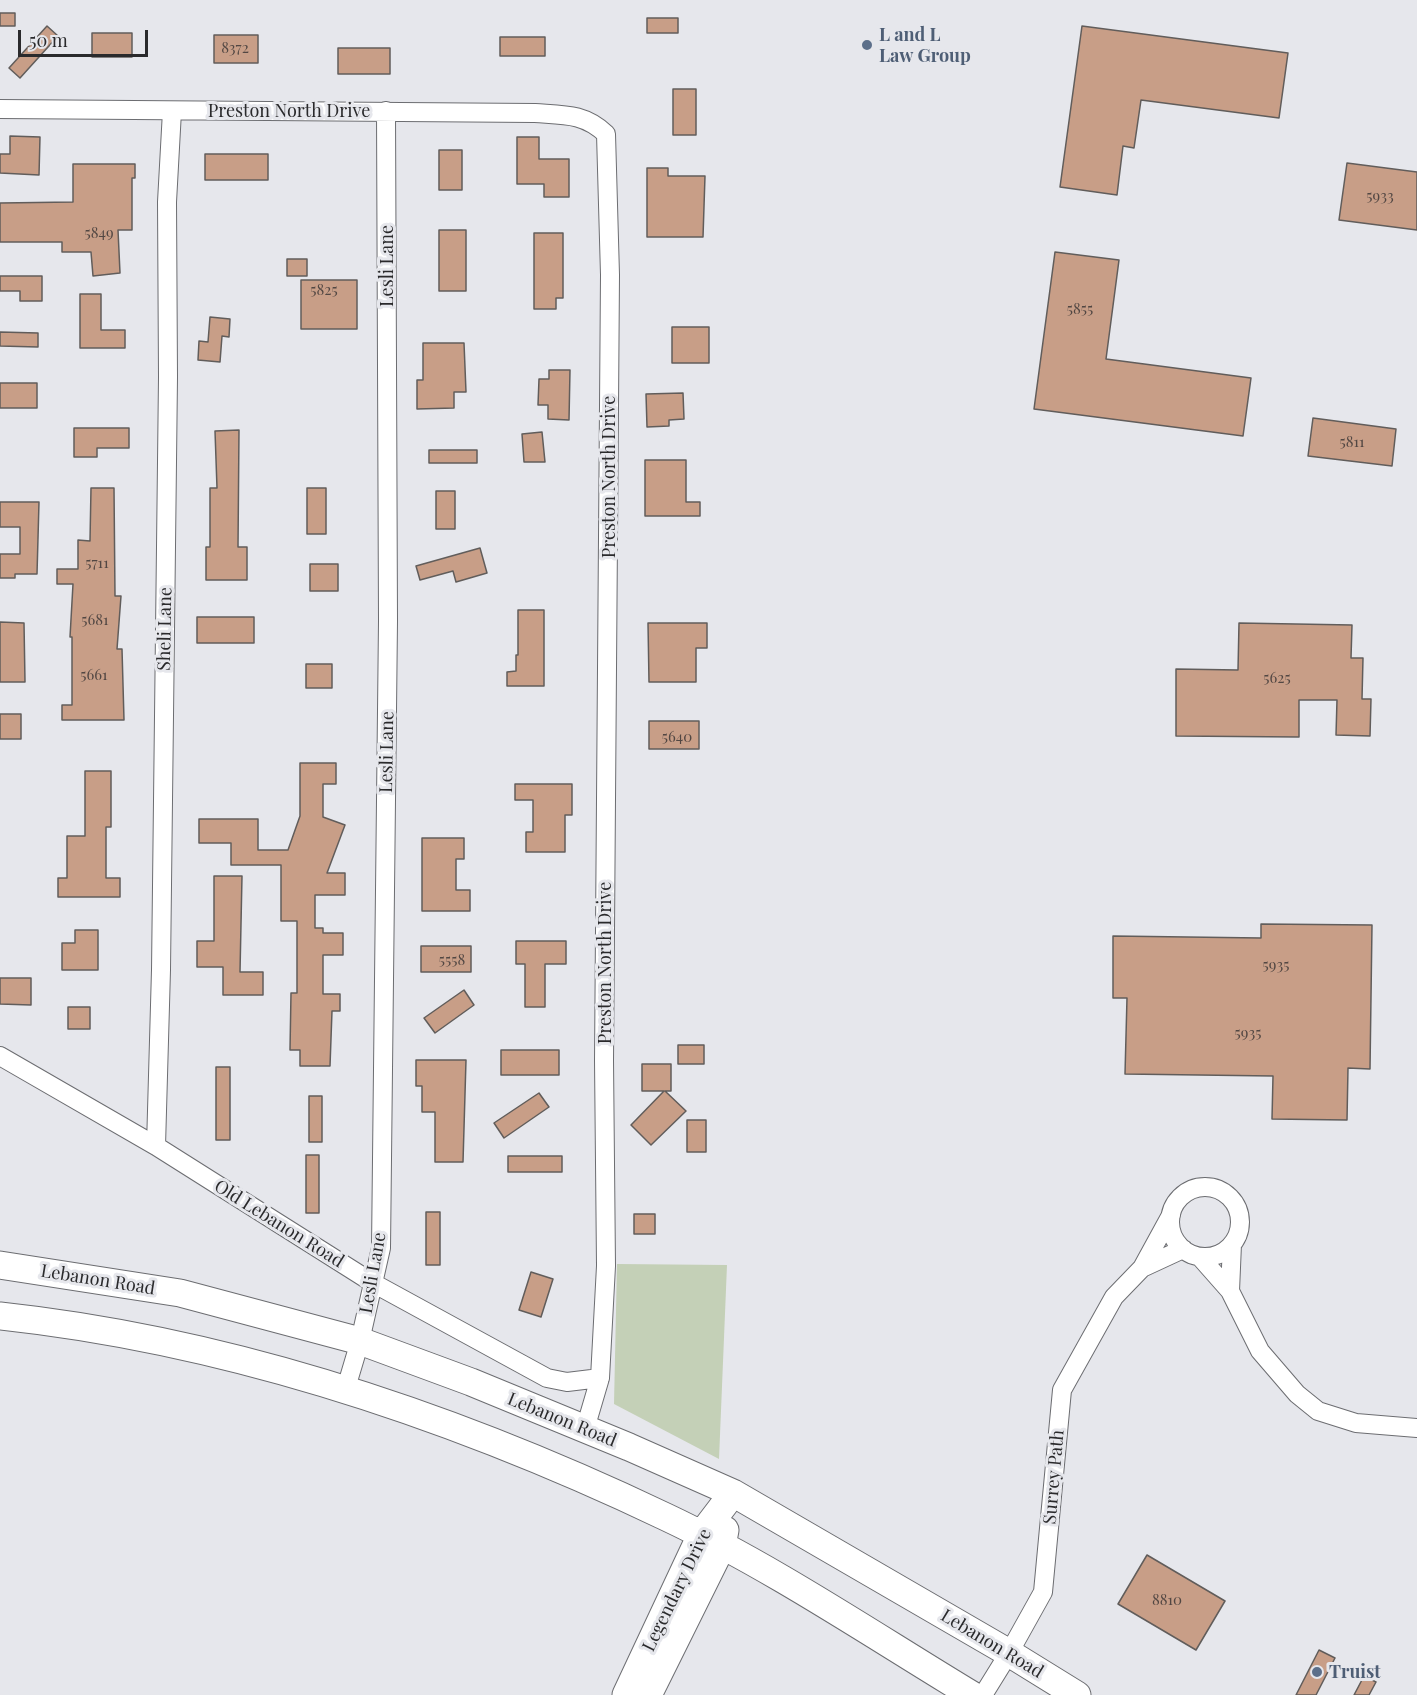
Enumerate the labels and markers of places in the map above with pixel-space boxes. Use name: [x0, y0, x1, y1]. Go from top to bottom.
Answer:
place label: L and L Law Group: [879, 24, 971, 66]
marker: L and L Law Group: [860, 38, 874, 52]
place label: Truist: [1329, 1661, 1381, 1683]
marker: Truist: [1310, 1665, 1324, 1679]

